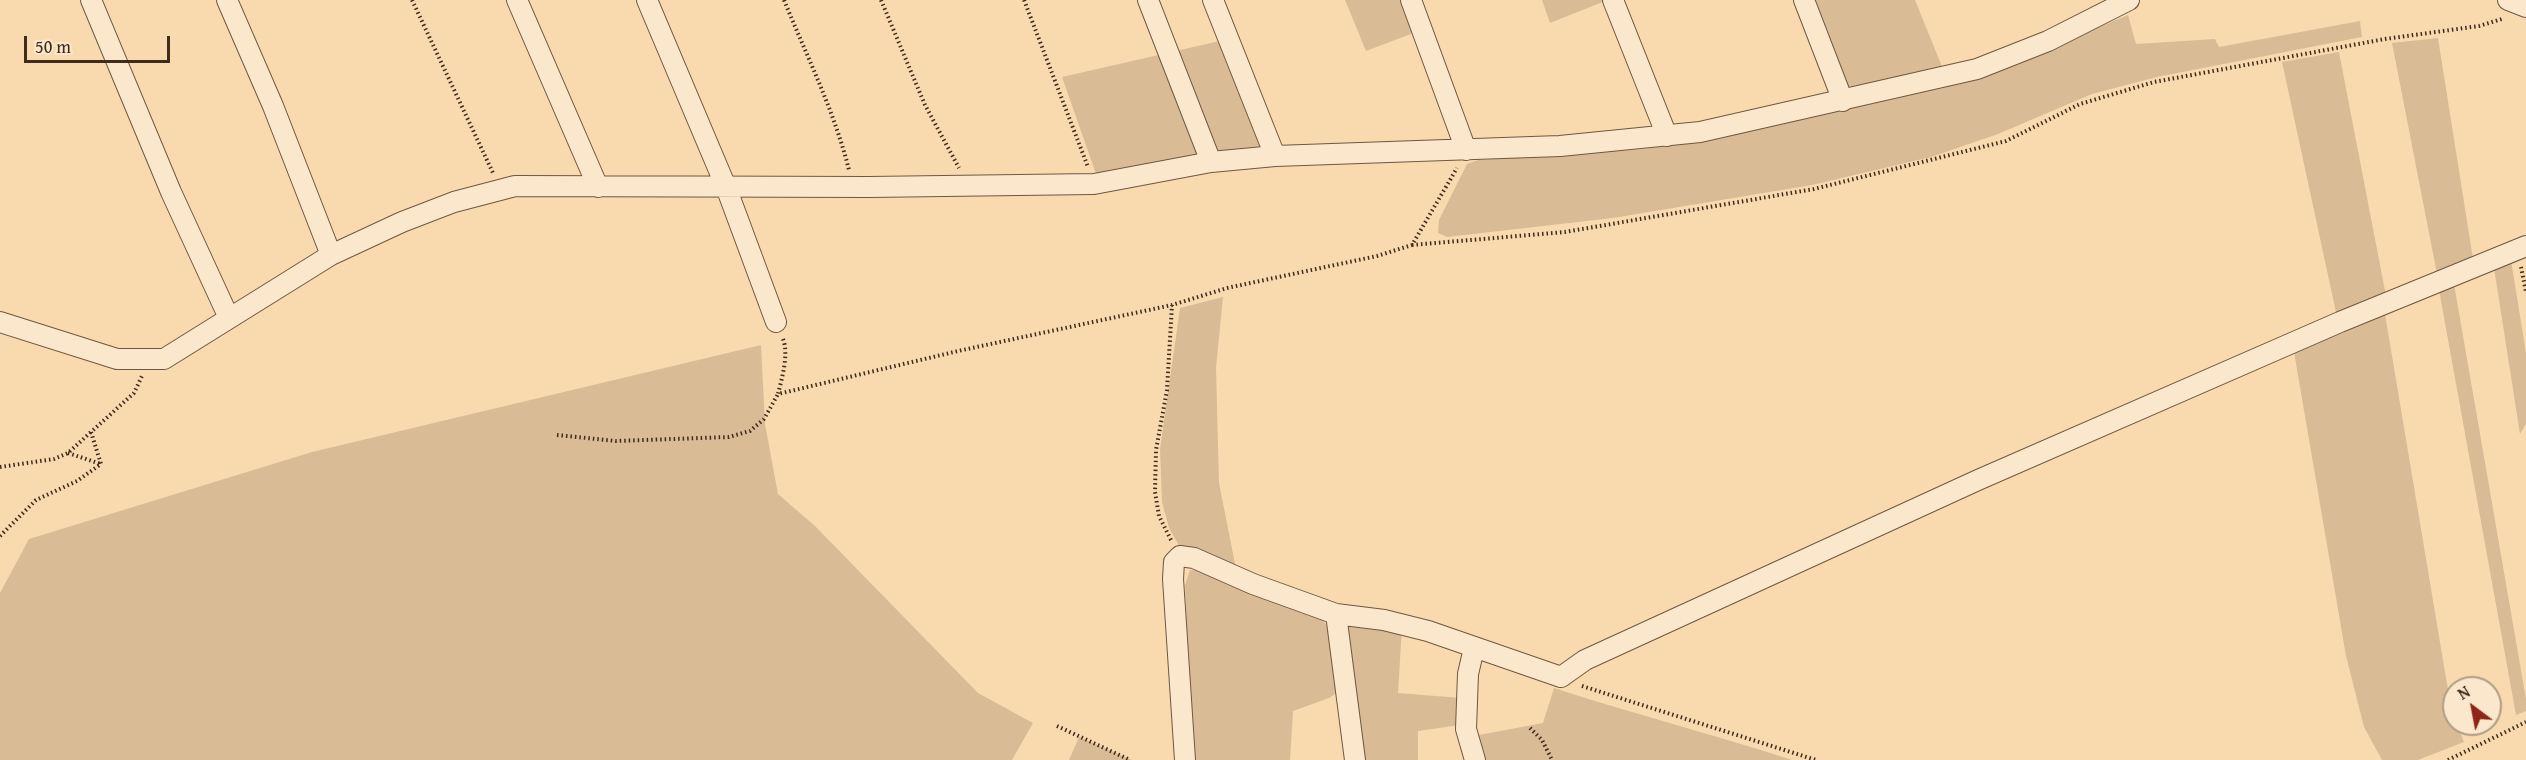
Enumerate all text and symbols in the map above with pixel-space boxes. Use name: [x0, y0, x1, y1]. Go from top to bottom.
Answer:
scale bar: [27, 24, 172, 62]
text: 50 m: [35, 33, 71, 60]
north arrow: [2442, 676, 2502, 736]
text: N: [2453, 679, 2474, 705]

